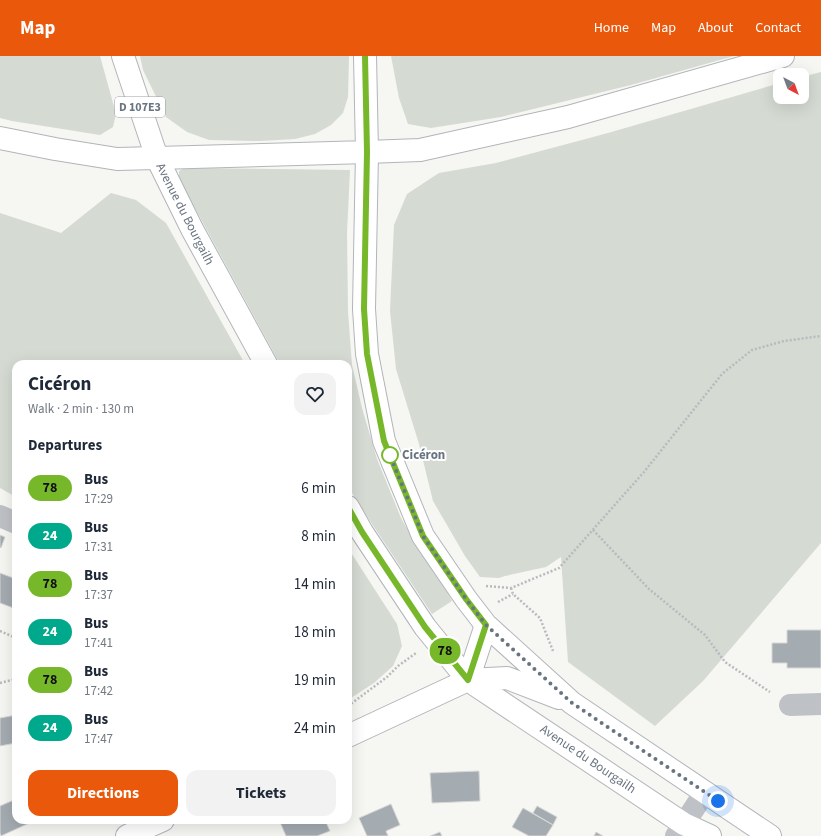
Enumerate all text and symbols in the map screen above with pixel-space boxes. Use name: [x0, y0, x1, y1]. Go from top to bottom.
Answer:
text: Map: [20, 15, 55, 42]
text: Home: [594, 18, 629, 38]
text: Map: [651, 18, 676, 38]
text: About: [698, 18, 733, 38]
text: Contact: [755, 18, 801, 38]
north arrow: [773, 68, 809, 104]
map controls: [773, 68, 809, 104]
road number: D 107E3: [115, 97, 165, 117]
street label: Avenue du Bourgailh: [152, 160, 218, 268]
text: Cicéron: [28, 371, 91, 398]
button: heart: [294, 373, 336, 415]
text: Walk · 2 min · 130 m: [28, 400, 134, 418]
text: Departures: [28, 435, 102, 456]
marker: Cicéron: [381, 446, 399, 464]
place label: Cicéron: [402, 446, 445, 464]
text: Bus: [84, 469, 108, 490]
text: 78: [43, 478, 57, 498]
text: 6 min: [301, 478, 336, 499]
text: 17:29: [84, 490, 113, 508]
text: Bus: [84, 517, 108, 538]
text: 24: [43, 526, 57, 546]
text: 8 min: [301, 526, 336, 547]
text: 17:31: [84, 538, 113, 556]
text: Bus: [84, 565, 108, 586]
text: 78: [43, 574, 57, 594]
text: 14 min: [294, 574, 336, 595]
text: 17:37: [84, 586, 113, 604]
text: Bus: [84, 613, 108, 634]
text: 24: [43, 622, 57, 642]
text: 18 min: [294, 622, 336, 643]
text: 17:41: [84, 634, 113, 652]
line badge: 78: [427, 638, 463, 664]
text: 78: [438, 641, 452, 661]
text: Bus: [84, 661, 108, 682]
text: 78: [43, 670, 57, 690]
text: 19 min: [294, 670, 336, 691]
text: 17:42: [84, 682, 113, 700]
text: Bus: [84, 709, 108, 730]
text: 24: [43, 718, 57, 738]
text: 24 min: [294, 718, 336, 739]
street label: Avenue du Bourgailh: [536, 720, 640, 798]
text: 17:47: [84, 730, 113, 748]
button: Directions: [28, 770, 178, 816]
button: Tickets: [186, 770, 336, 816]
your location: [708, 791, 728, 811]

